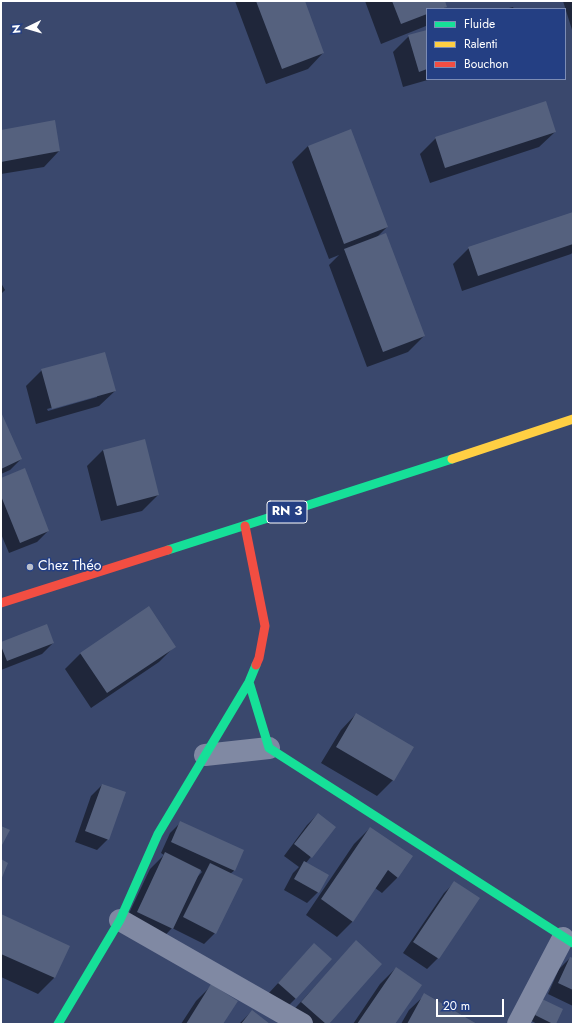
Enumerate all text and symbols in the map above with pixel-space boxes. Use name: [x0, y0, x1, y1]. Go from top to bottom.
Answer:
north arrow: [8, 8, 48, 48]
legend: [426, 8, 566, 80]
text: Fluide: [464, 15, 495, 33]
text: N: [8, 24, 24, 34]
text: Ralenti: [464, 35, 498, 53]
text: Bouchon: [464, 55, 508, 73]
road number: RN 3: [267, 501, 307, 523]
place label: Chez Théo: [38, 559, 101, 575]
marker: Chez Théo: [25, 562, 35, 572]
scale bar: [438, 991, 506, 1017]
text: 20 m: [443, 997, 470, 1015]

